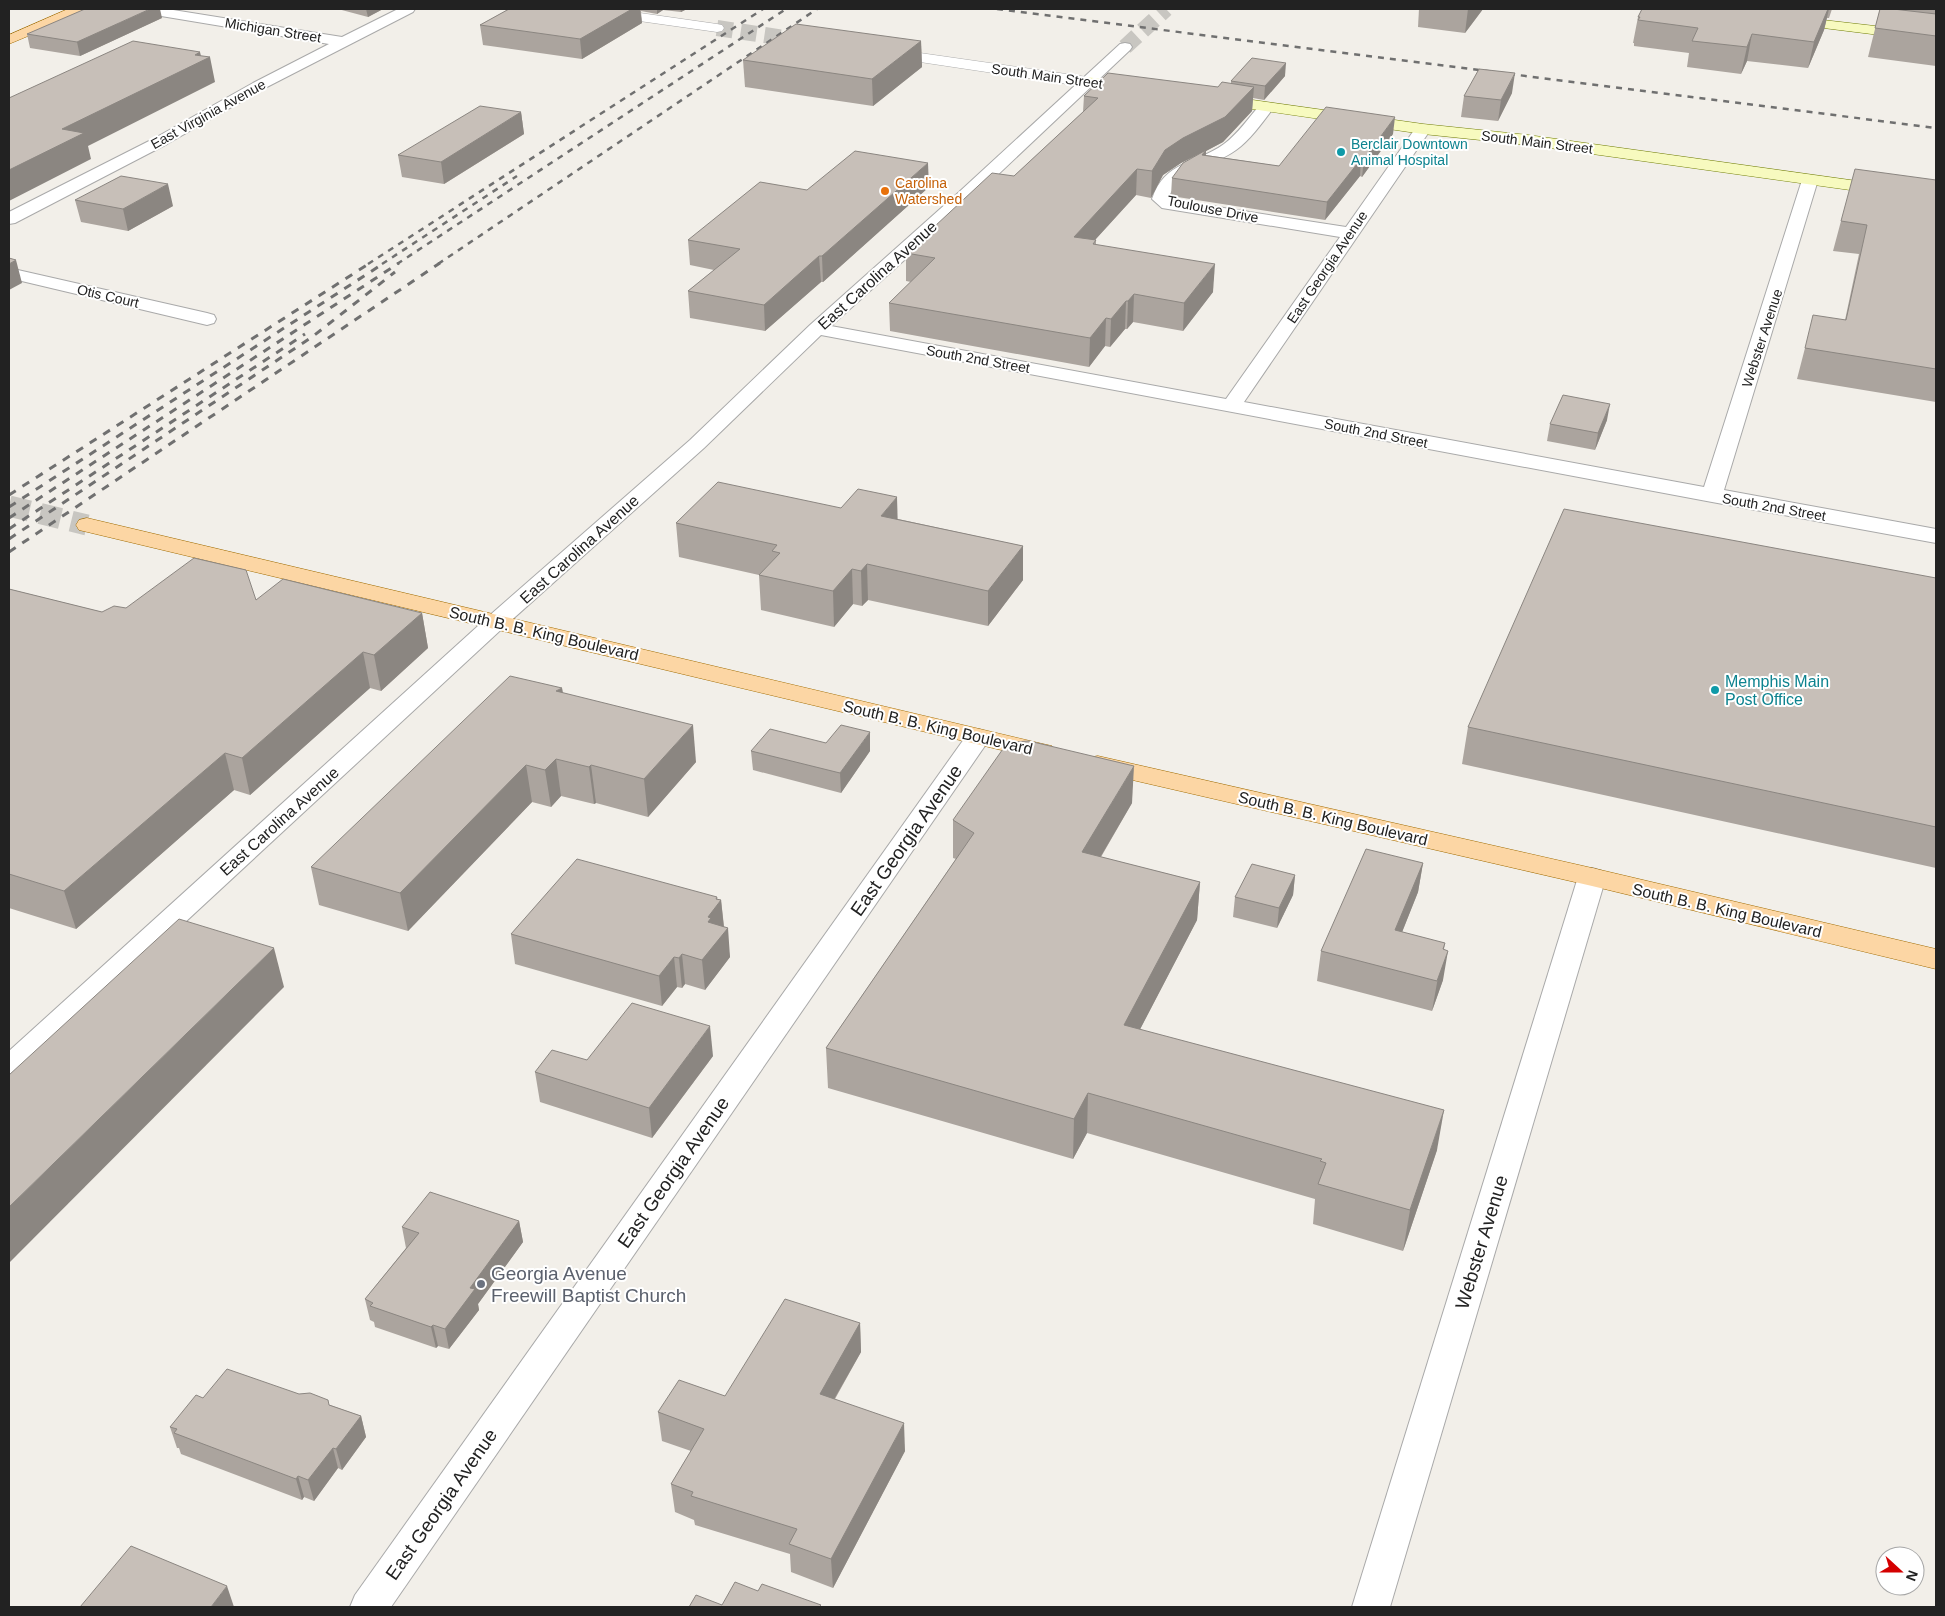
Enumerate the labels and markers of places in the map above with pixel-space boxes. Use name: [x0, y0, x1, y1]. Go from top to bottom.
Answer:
place label: Berclair Downtown Animal Hospital: [1351, 136, 1468, 168]
marker: Berclair Downtown Animal Hospital: [1335, 146, 1347, 158]
place label: Carolina Watershed: [895, 175, 962, 207]
marker: Carolina Watershed: [879, 185, 891, 197]
place label: Memphis Main Post Office: [1725, 673, 1829, 708]
marker: Memphis Main Post Office: [1709, 684, 1721, 696]
place label: Georgia Avenue Freewill Baptist Church: [491, 1263, 686, 1306]
marker: Georgia Avenue Freewill Baptist Church: [475, 1278, 487, 1290]

